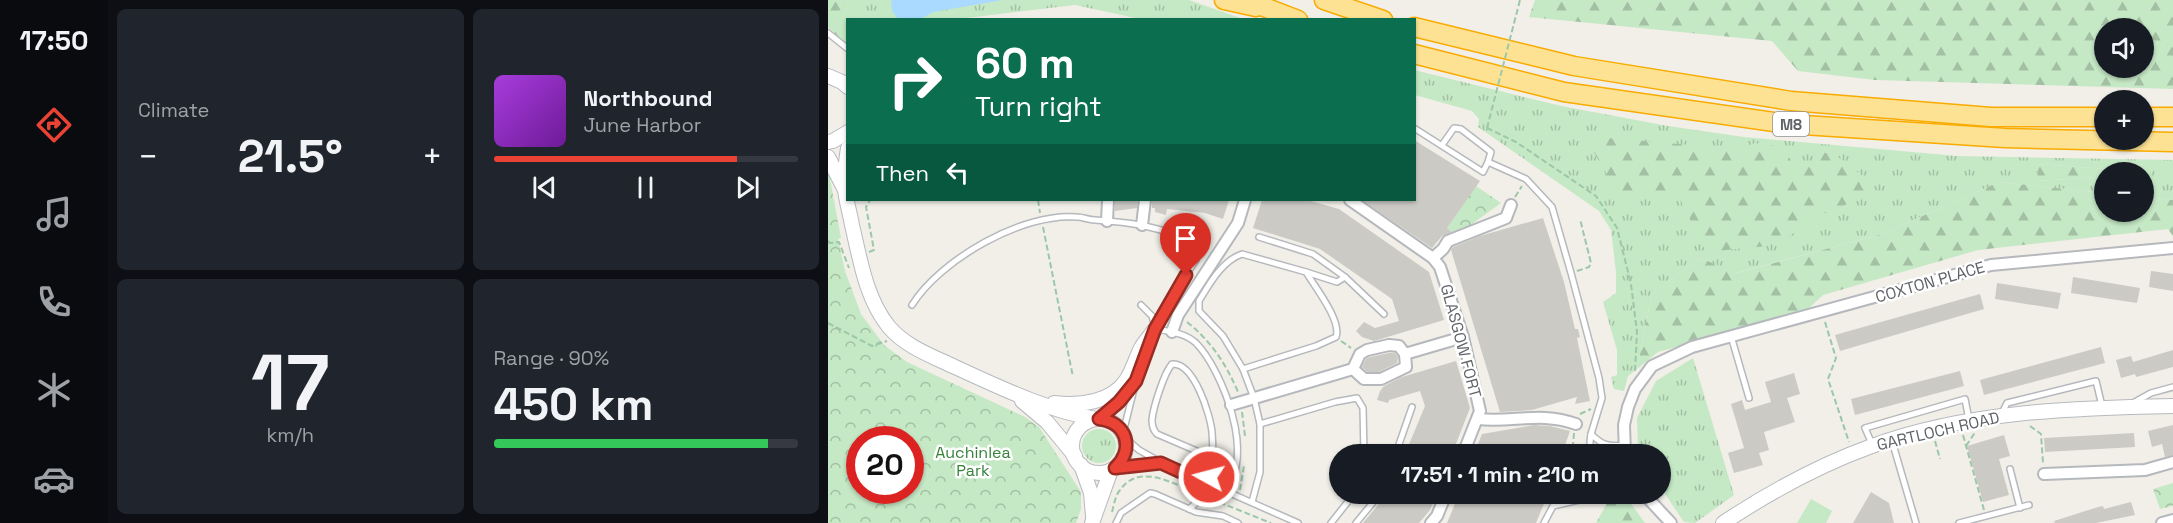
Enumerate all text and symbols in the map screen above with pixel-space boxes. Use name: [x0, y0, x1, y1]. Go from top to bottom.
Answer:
map controls: [2094, 18, 2154, 222]
button: sound: [2094, 18, 2154, 78]
text: 17:50: [20, 23, 88, 58]
text: 60 m: [975, 37, 1075, 90]
icon: right: [876, 42, 954, 120]
text: Northbound: [584, 84, 713, 112]
text: Turn right: [975, 89, 1102, 124]
button: +: [2094, 90, 2154, 150]
text: Climate: [138, 97, 209, 123]
icon: directions: [33, 104, 75, 146]
text: June Harbor: [584, 112, 701, 138]
road number: M8: [1773, 112, 1809, 136]
text: 21.5°: [238, 128, 343, 185]
text: −: [138, 136, 158, 178]
text: +: [422, 136, 443, 178]
icon: left: [941, 156, 974, 189]
text: Then: [876, 159, 929, 187]
button: −: [2094, 162, 2154, 222]
icon: previous: [528, 171, 561, 204]
icon: pause: [629, 171, 662, 204]
icon: next: [731, 171, 764, 204]
icon: music: [33, 193, 75, 235]
pin: [1160, 213, 1211, 275]
icon: arrive: [1169, 222, 1202, 255]
street label: COXTON PLACE: [1873, 256, 1987, 308]
icon: phone: [33, 281, 75, 323]
street label: GLASGOW FORT: [1436, 282, 1486, 400]
text: 17: [251, 333, 329, 433]
text: Range · 90%: [494, 345, 609, 371]
icon: climate: [33, 369, 75, 411]
text: 450 km: [494, 376, 654, 433]
street label: GARTLOCH ROAD: [1875, 407, 2001, 455]
text: km/h: [266, 422, 314, 448]
speed limit sign: 20: [846, 426, 924, 504]
park label: Auchinlea Park: [935, 442, 1011, 481]
position arrow: [1177, 445, 1241, 509]
icon: car: [33, 458, 75, 500]
text: 17:51 · 1 min · 210 m: [1401, 460, 1599, 488]

